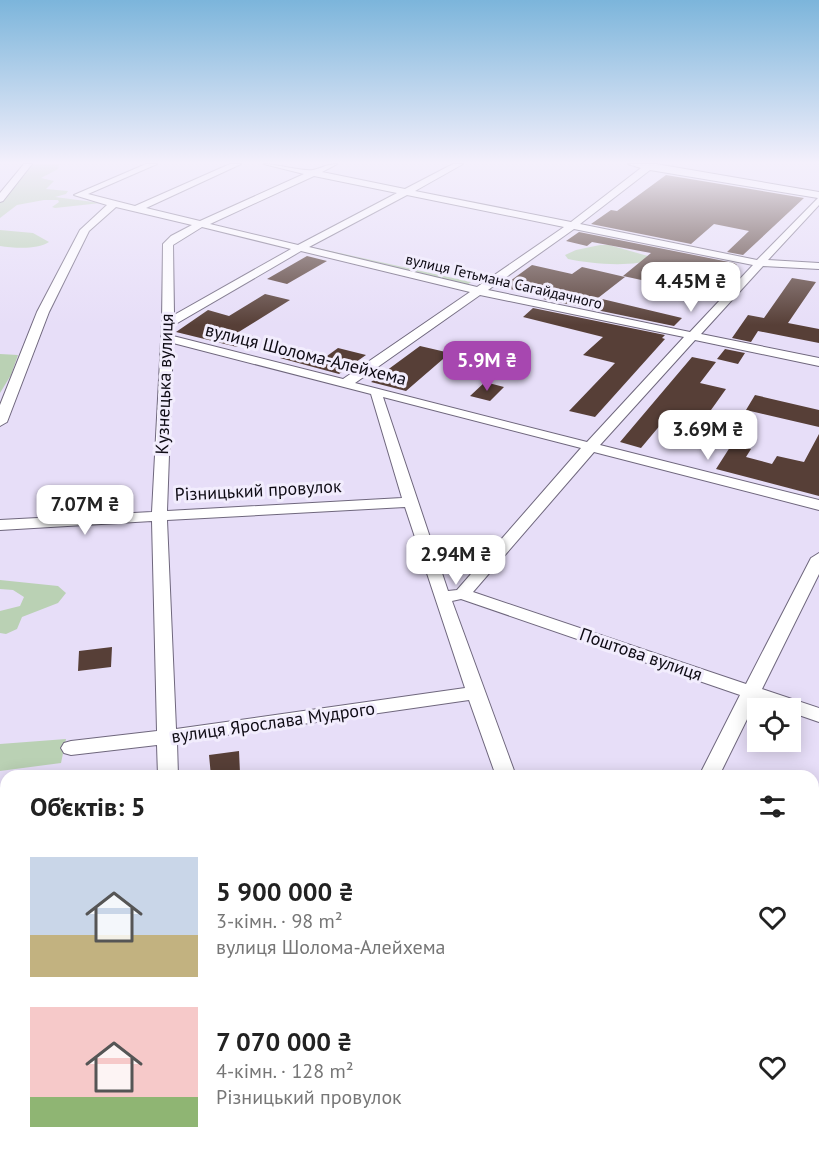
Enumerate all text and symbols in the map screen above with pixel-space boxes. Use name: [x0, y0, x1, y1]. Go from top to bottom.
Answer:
street label: вулиця Гетьмана Сагайдачного: [404, 249, 604, 313]
pin: 4.45M ₴: [636, 262, 746, 313]
text: 4.45M ₴: [655, 268, 727, 294]
street label: Кузнецька вулиця: [150, 313, 178, 455]
street label: вулиця Шолома-Алейхема: [203, 318, 409, 390]
pin: 5.9M ₴: [438, 341, 536, 392]
text: 5.9M ₴: [457, 347, 517, 373]
pin: 3.69M ₴: [653, 410, 763, 461]
text: 3.69M ₴: [672, 416, 744, 442]
street label: Різницький провулок: [174, 474, 342, 506]
pin: 7.07M ₴: [30, 485, 140, 536]
text: 7.07M ₴: [51, 491, 119, 517]
pin: 2.94M ₴: [401, 535, 511, 586]
text: 2.94M ₴: [420, 541, 492, 567]
street label: Поштова вулиця: [577, 622, 705, 686]
street label: вулиця Ярослава Мудрого: [170, 696, 376, 748]
map controls: [747, 698, 801, 752]
button: locate: [747, 698, 801, 752]
text: Об’єктів: 5: [30, 790, 146, 823]
icon: filters: [756, 790, 789, 823]
text: 5 900 000 ₴: [216, 875, 354, 908]
icon: home: [78, 881, 150, 953]
icon: heart: [756, 901, 789, 934]
text: 3-кімн. · 98 m²: [216, 908, 343, 934]
text: вулиця Шолома-Алейхема: [216, 934, 446, 960]
text: 7 070 000 ₴: [216, 1025, 352, 1058]
icon: home: [78, 1031, 150, 1103]
icon: heart: [756, 1051, 789, 1084]
text: 4-кімн. · 128 m²: [216, 1058, 354, 1084]
text: Різницький провулок: [216, 1084, 402, 1110]

